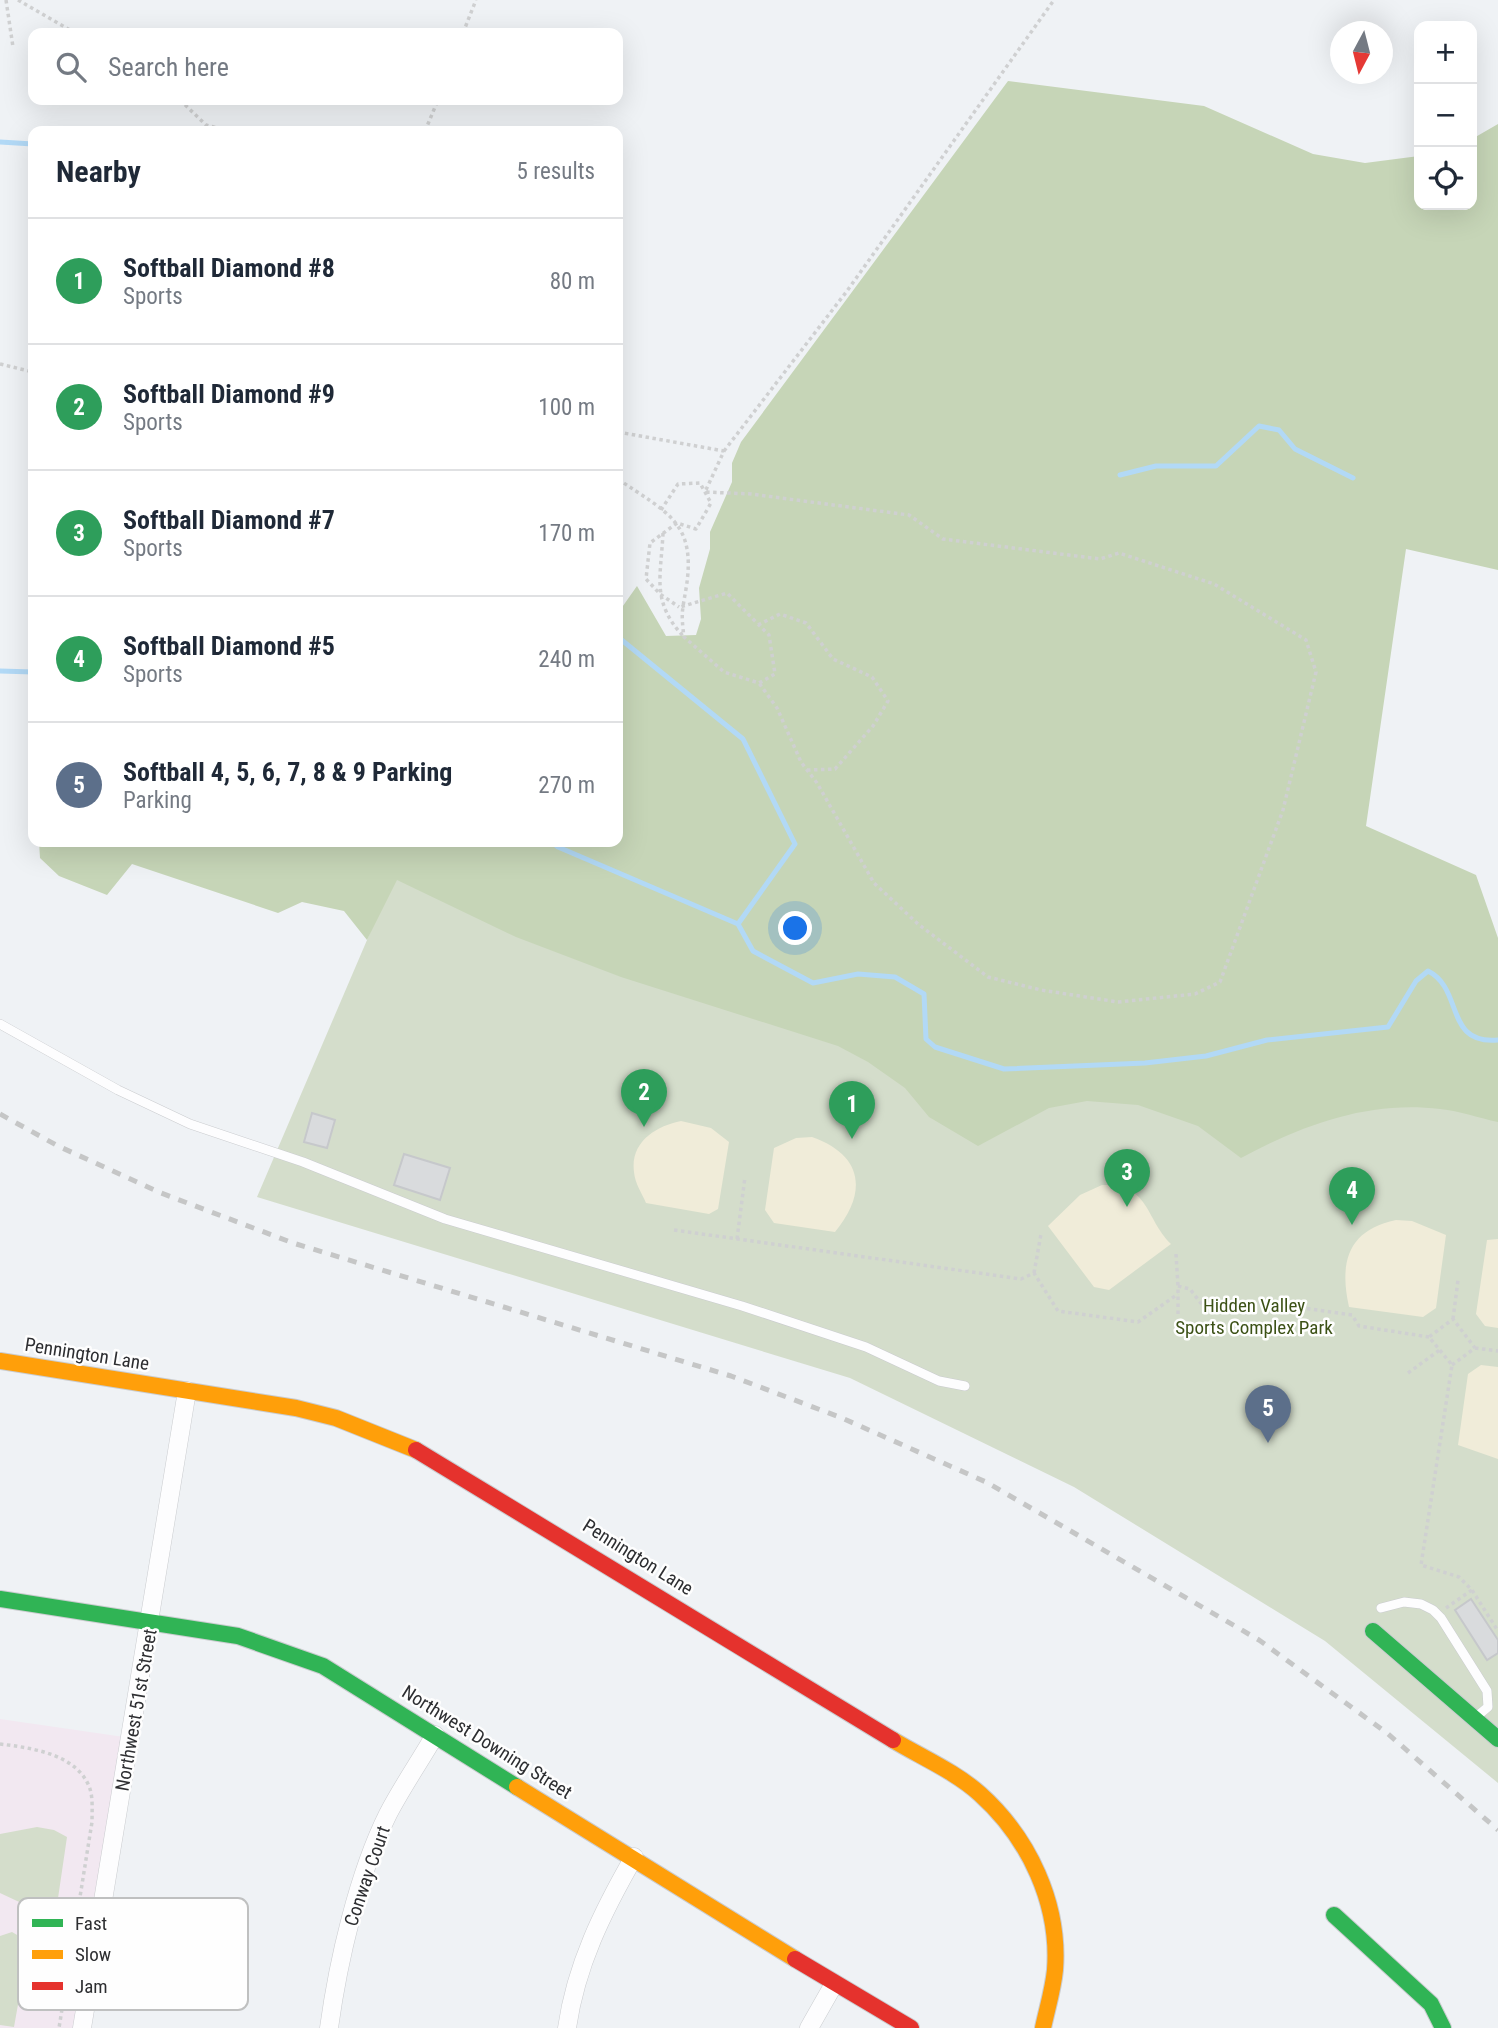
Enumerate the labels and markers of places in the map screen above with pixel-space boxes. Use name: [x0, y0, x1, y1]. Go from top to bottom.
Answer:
pin: 2: [621, 1069, 667, 1127]
pin: 1: [829, 1081, 875, 1139]
pin: 3: [1104, 1149, 1150, 1207]
pin: 4: [1329, 1167, 1375, 1225]
pin: 5: [1245, 1385, 1291, 1443]

